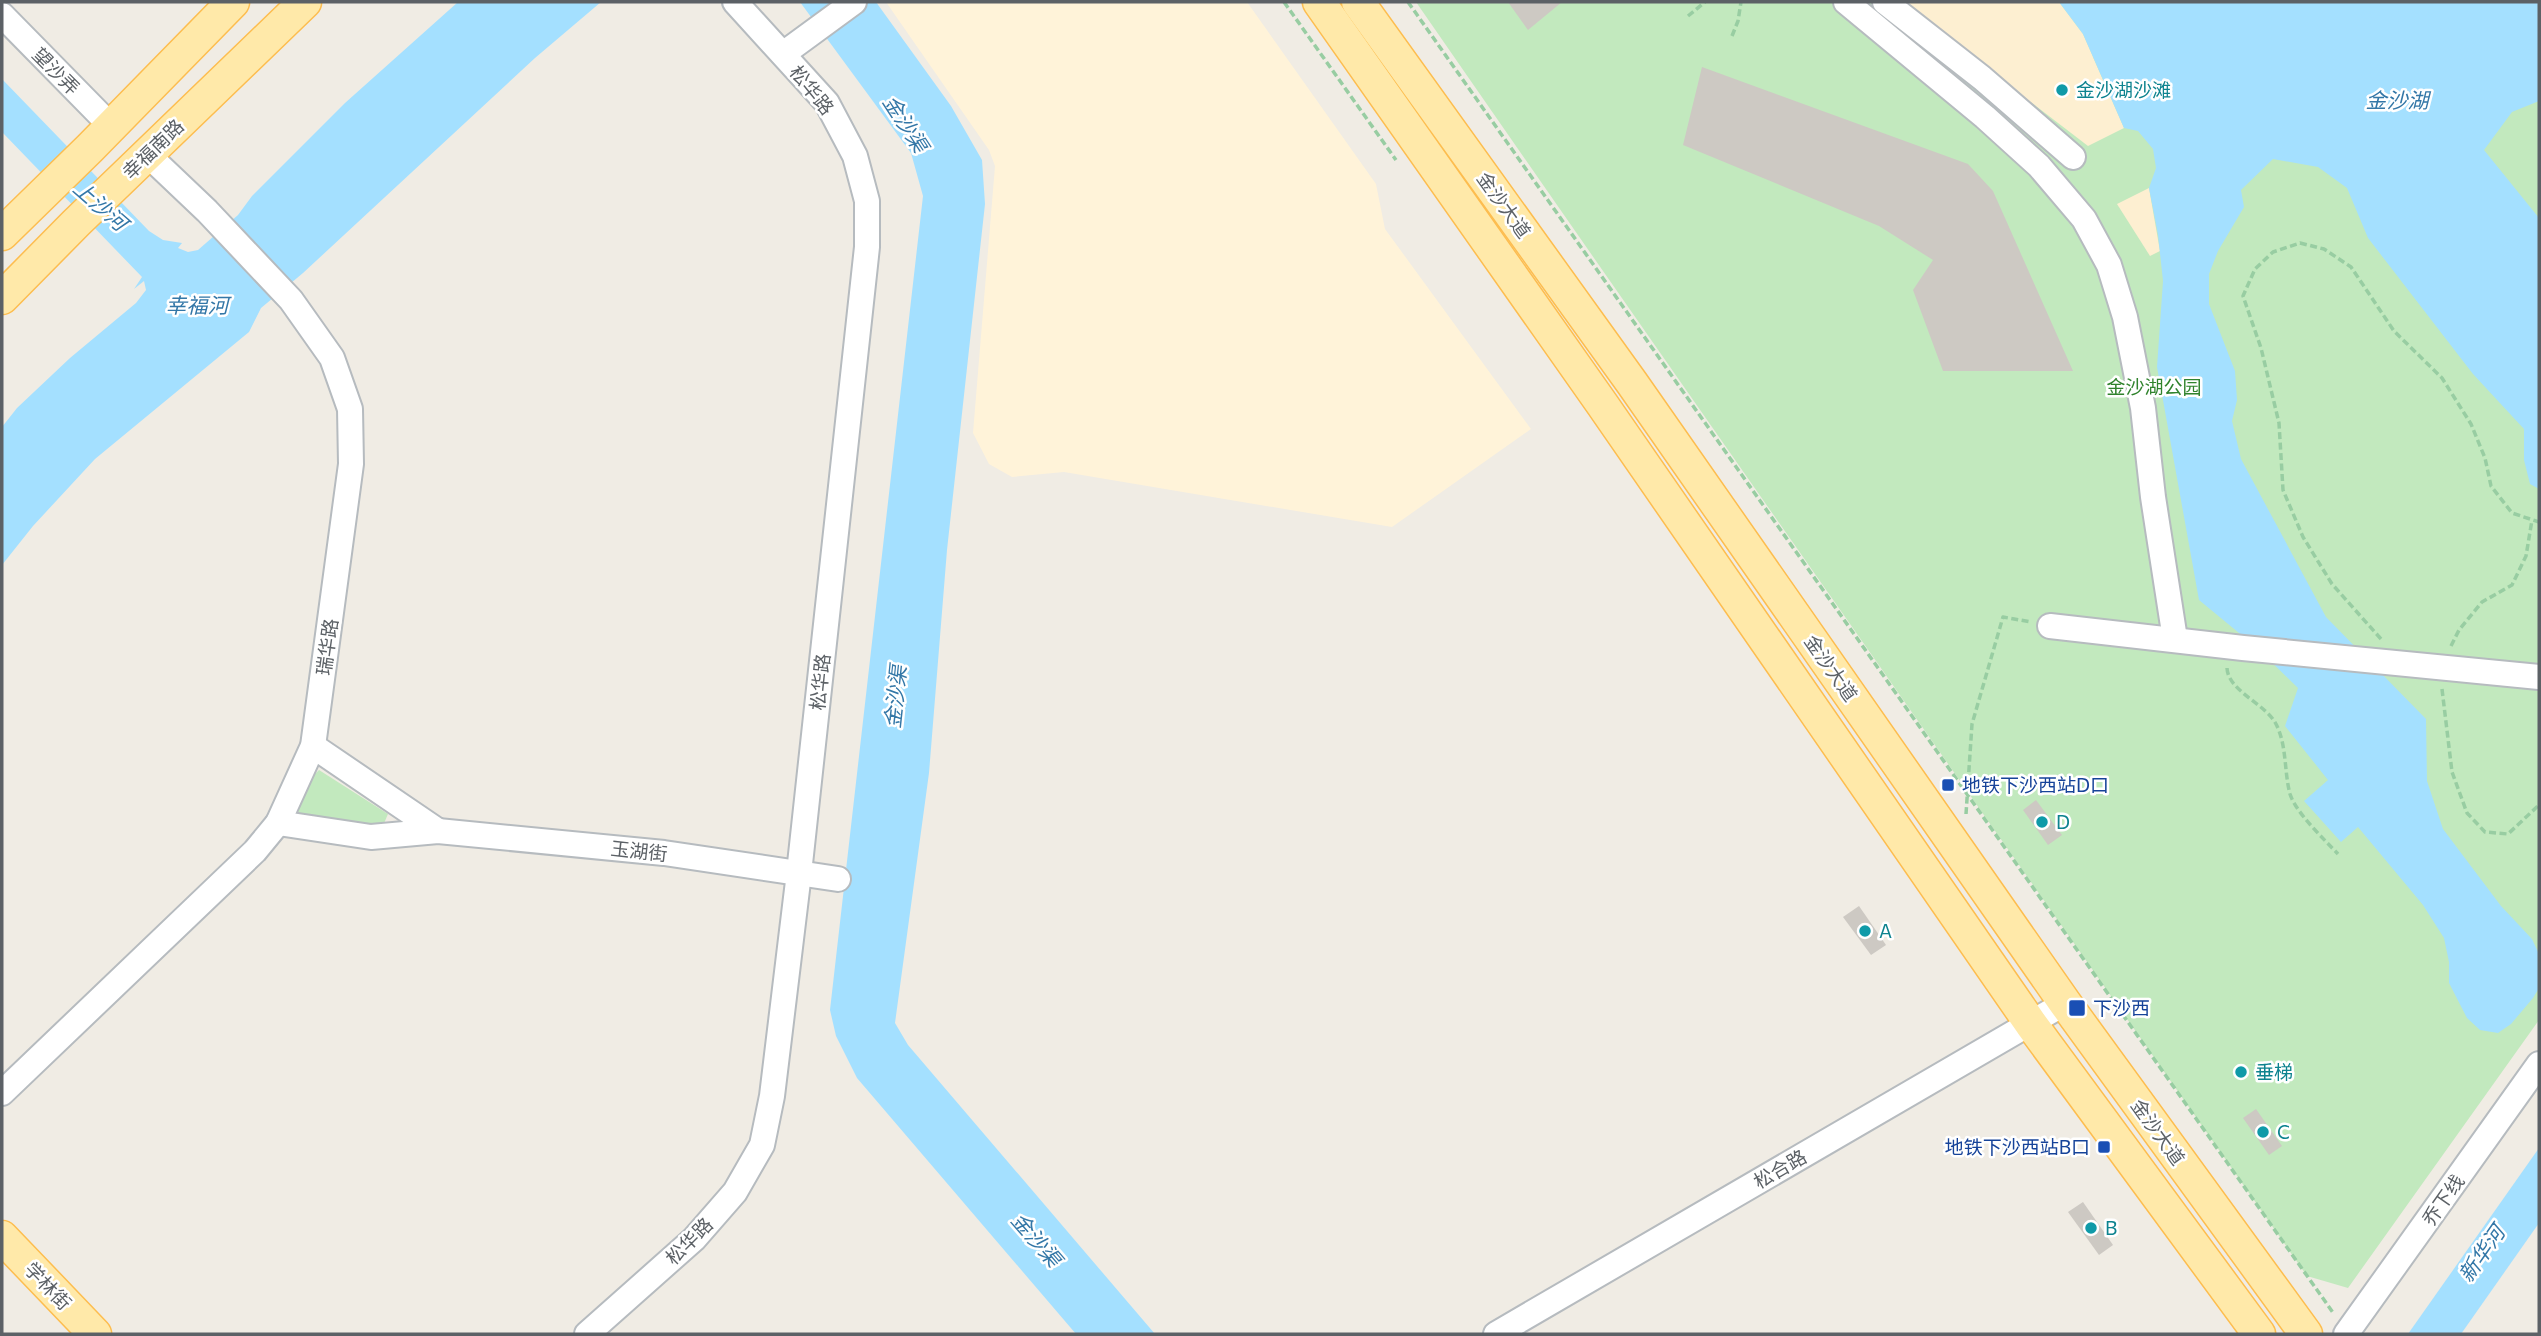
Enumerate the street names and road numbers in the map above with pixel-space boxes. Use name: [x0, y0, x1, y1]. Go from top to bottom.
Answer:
street label: 望沙弄: [28, 42, 85, 99]
street label: 松华路: [786, 60, 839, 119]
street label: 幸福南路: [117, 114, 188, 183]
street label: 金沙大道: [1473, 167, 1536, 242]
street label: 瑞华路: [311, 617, 342, 677]
street label: 金沙大道: [1800, 630, 1863, 705]
street label: 松华路: [805, 652, 834, 712]
street label: 玉湖街: [609, 836, 669, 865]
street label: 金沙大道: [2127, 1094, 2190, 1169]
street label: 松合路: [1749, 1144, 1810, 1193]
street label: 乔下线: [2417, 1170, 2468, 1230]
street label: 松华路: [660, 1212, 717, 1269]
street label: 学林街: [20, 1257, 76, 1314]

